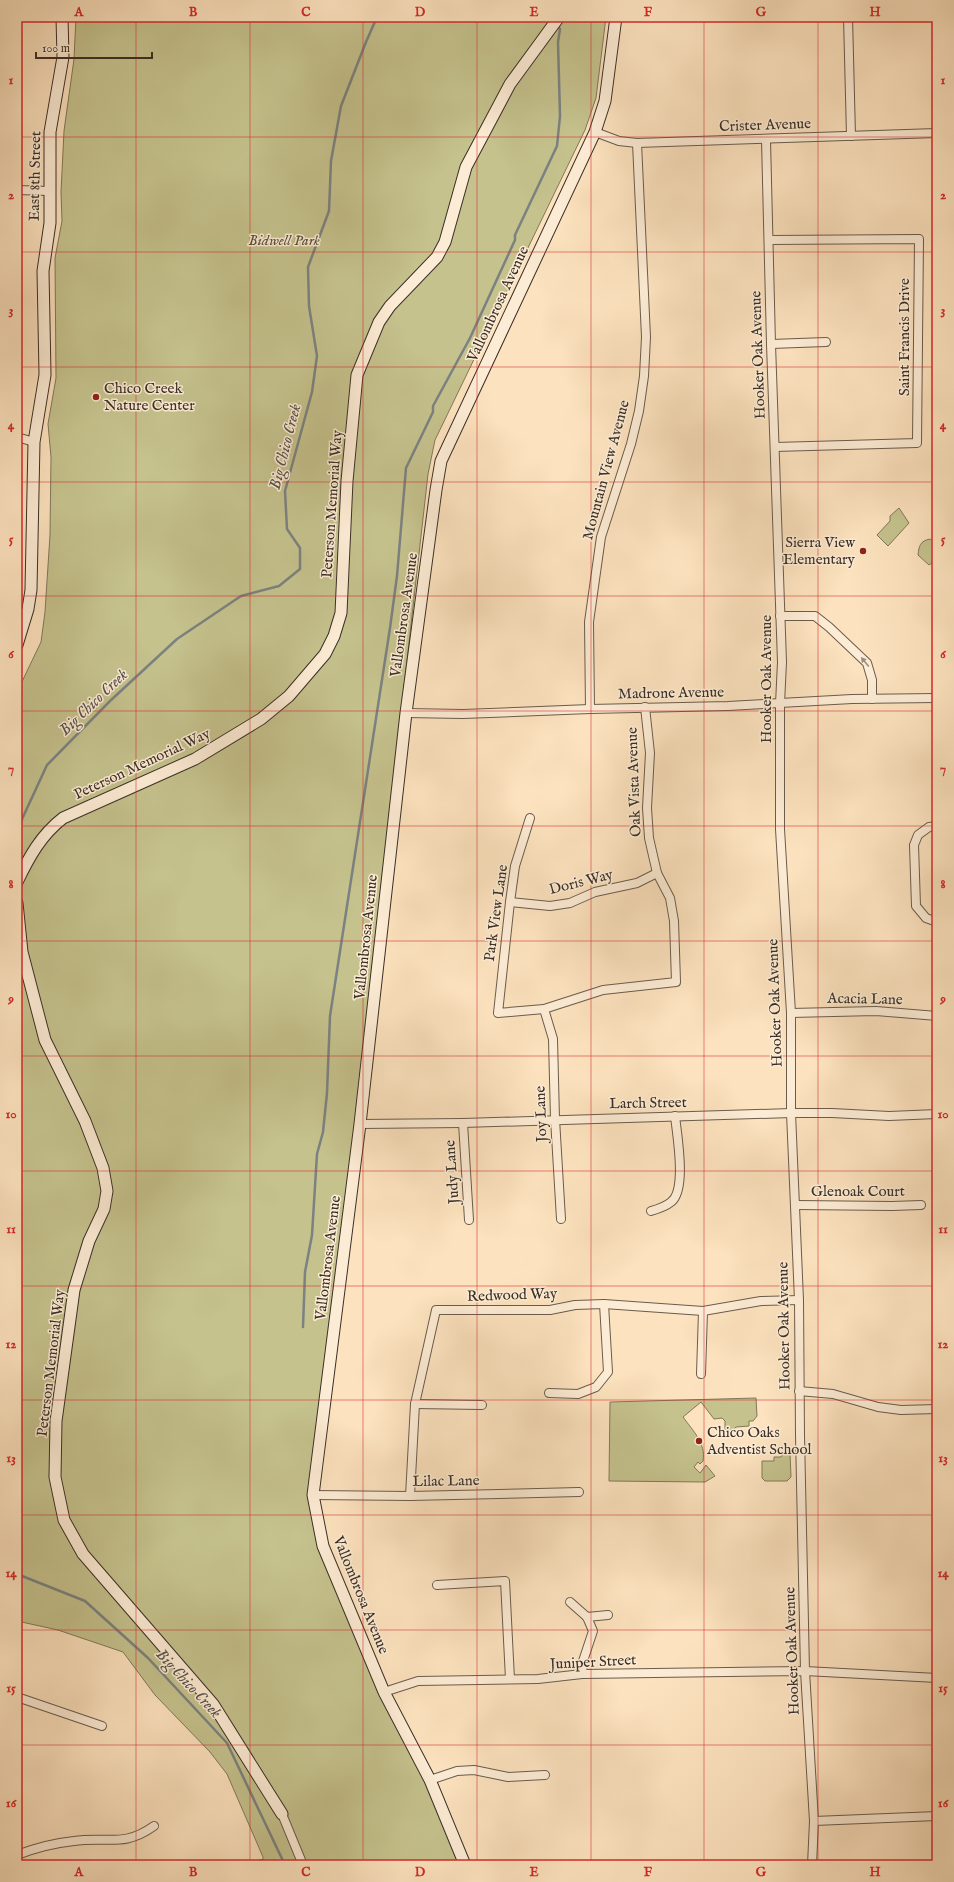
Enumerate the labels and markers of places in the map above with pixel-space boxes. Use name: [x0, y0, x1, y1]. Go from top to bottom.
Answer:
place label: Chico Creek Nature Center: [104, 379, 195, 415]
marker: Chico Creek Nature Center: [91, 392, 101, 402]
place label: Sierra View Elementary: [783, 533, 856, 569]
marker: Sierra View Elementary: [858, 546, 868, 556]
place label: Chico Oaks Adventist School: [706, 1423, 812, 1459]
marker: Chico Oaks Adventist School: [694, 1436, 704, 1446]

